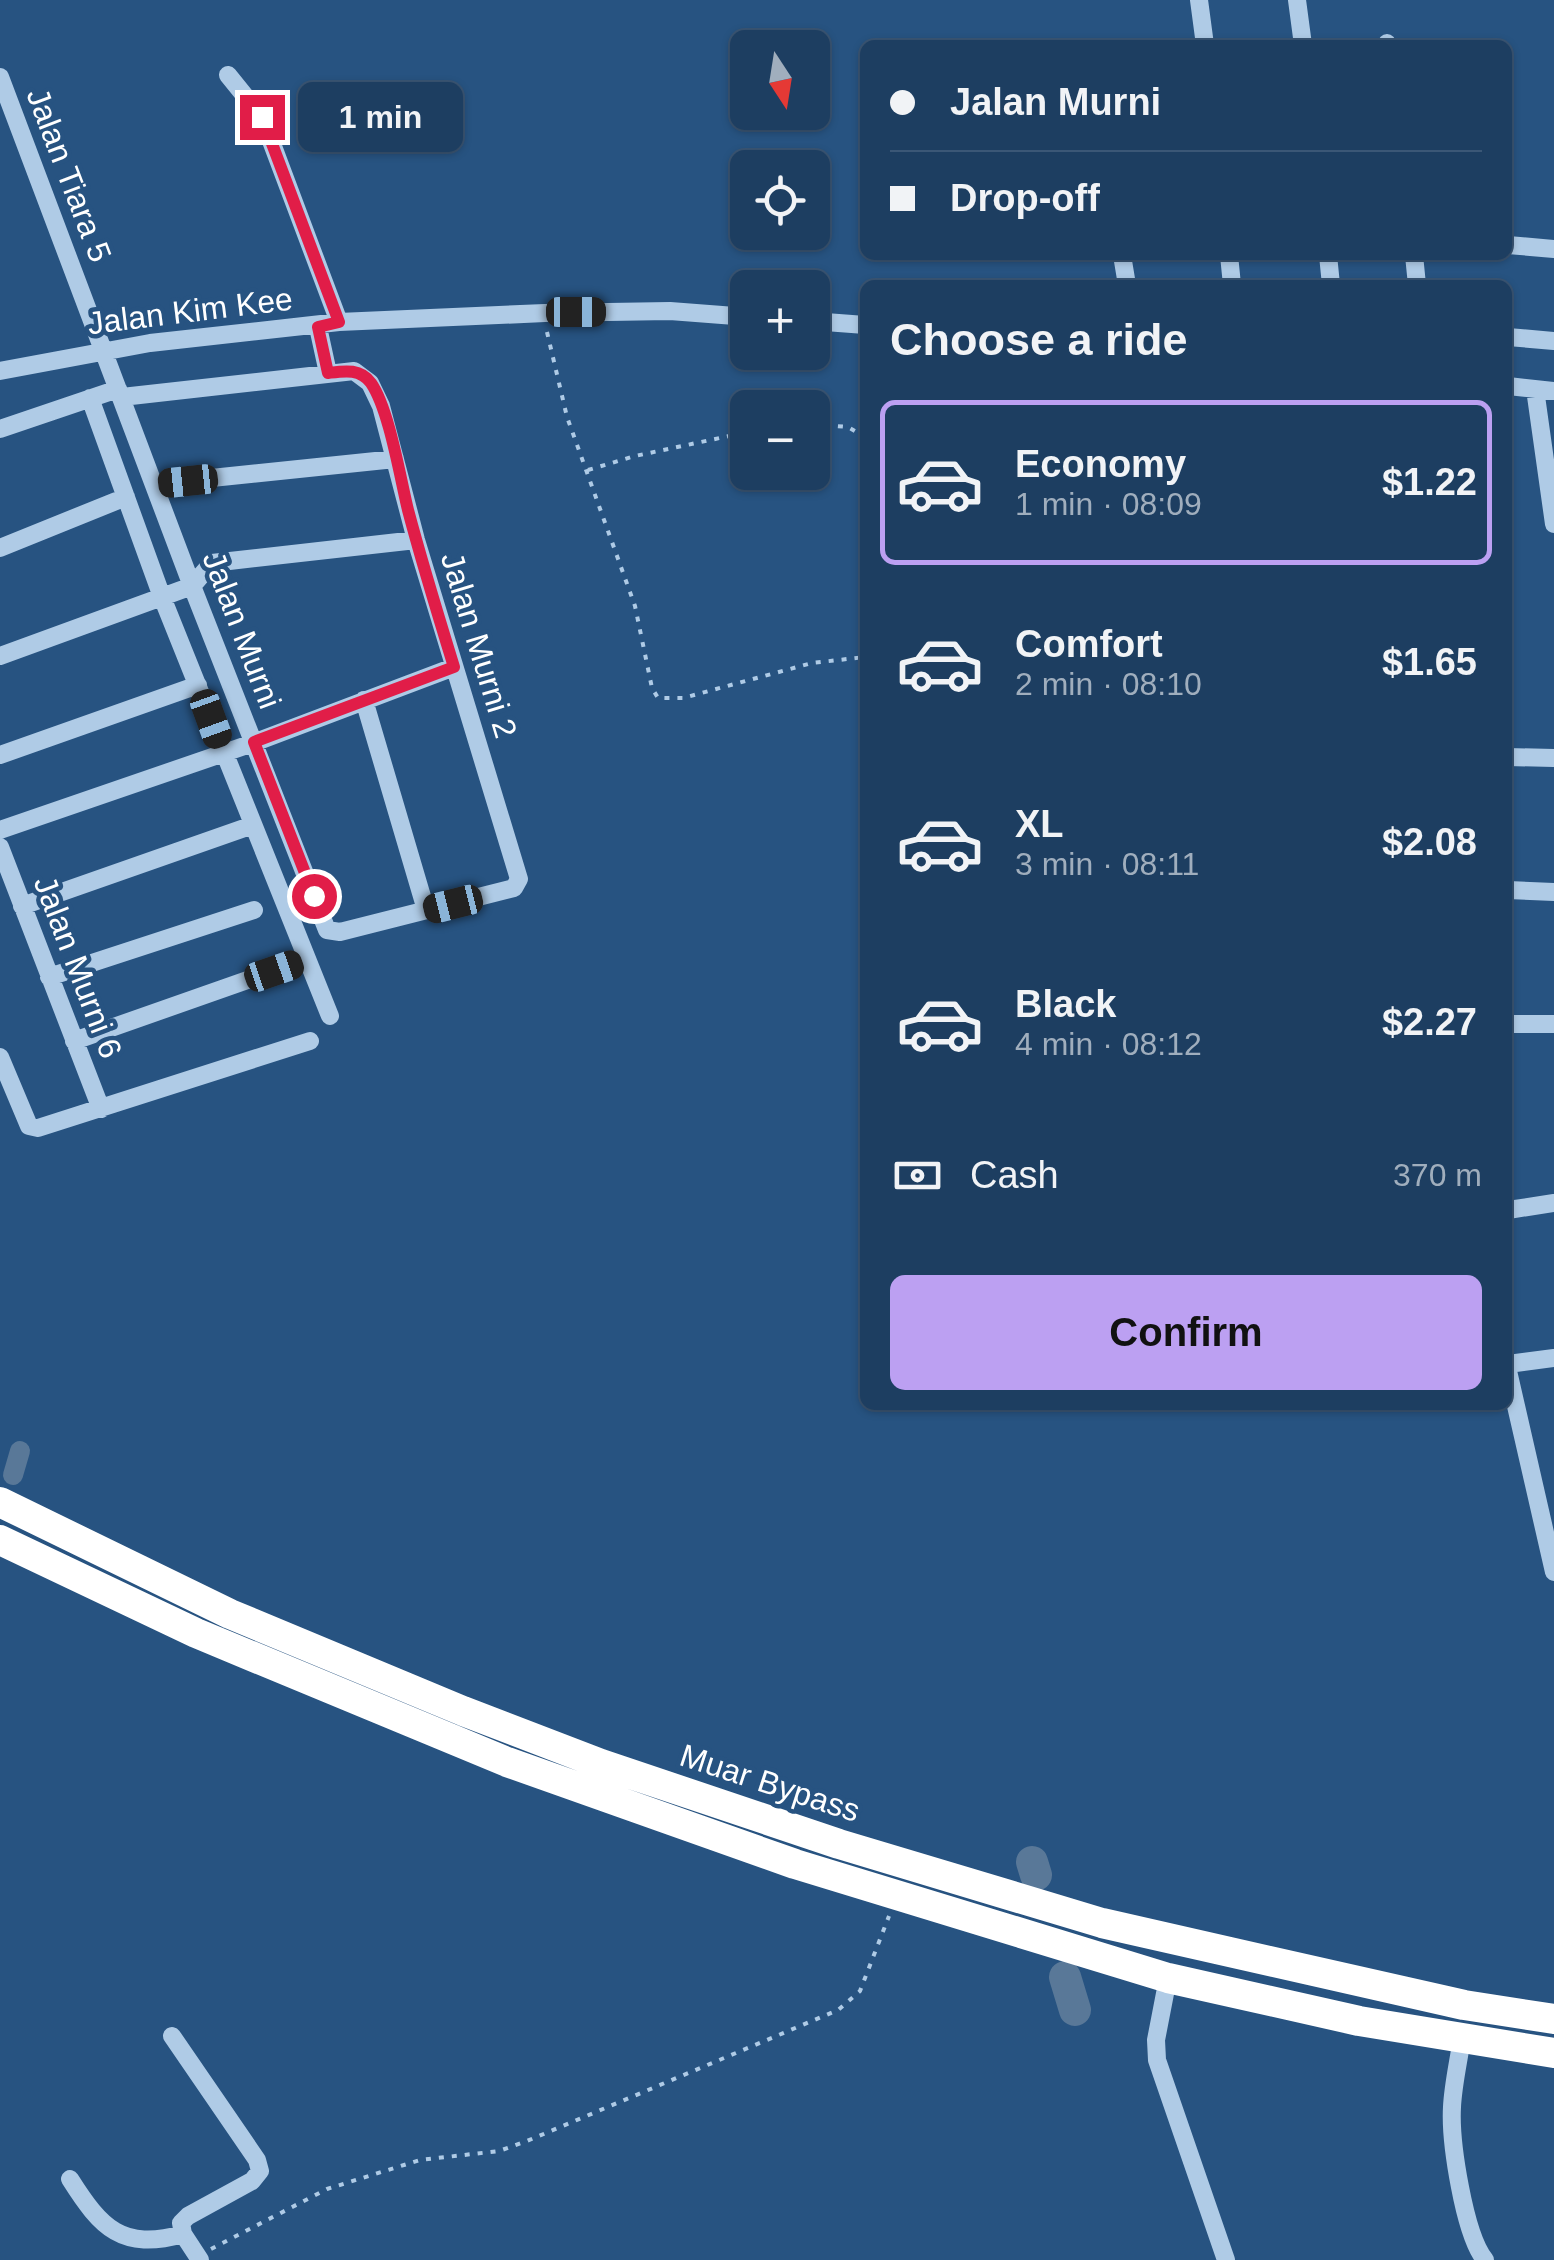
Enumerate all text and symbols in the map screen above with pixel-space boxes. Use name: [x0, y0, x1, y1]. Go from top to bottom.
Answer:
north arrow: [730, 30, 830, 130]
map controls: [730, 30, 830, 490]
text: Jalan Murni: [950, 81, 1161, 123]
callout: 1 min: [297, 82, 462, 152]
street label: Jalan Tiara 5: [19, 83, 119, 267]
route end: [240, 95, 285, 140]
text: 1 min: [339, 99, 422, 135]
button: locate: [730, 150, 830, 250]
text: Drop-off: [950, 177, 1100, 219]
button: +: [730, 270, 830, 370]
street label: Jalan Kim Kee: [85, 281, 295, 341]
car: [546, 297, 606, 327]
text: Choose a ride: [890, 314, 1188, 365]
button: −: [730, 390, 830, 490]
icon: car: [895, 438, 985, 528]
text: Economy: [1015, 443, 1186, 485]
text: $1.22: [1382, 461, 1477, 503]
car: [157, 463, 219, 499]
text: 1 min · 08:09: [1015, 486, 1202, 522]
street label: Jalan Murni: [196, 546, 288, 714]
street label: Jalan Murni 2: [434, 548, 524, 742]
icon: car: [895, 618, 985, 708]
text: Comfort: [1015, 623, 1163, 665]
text: $1.65: [1382, 641, 1477, 683]
text: 2 min · 08:10: [1015, 666, 1202, 702]
car: [187, 686, 235, 752]
icon: car: [895, 798, 985, 888]
text: XL: [1015, 803, 1064, 845]
text: $2.08: [1382, 821, 1477, 863]
text: 3 min · 08:11: [1015, 846, 1199, 882]
street label: Jalan Murni 6: [27, 871, 129, 1063]
route start: [292, 874, 337, 919]
car: [420, 882, 486, 926]
car: [241, 947, 307, 995]
icon: car: [895, 978, 985, 1068]
text: Black: [1015, 983, 1116, 1025]
text: $2.27: [1382, 1001, 1477, 1043]
text: 4 min · 08:12: [1015, 1026, 1202, 1062]
icon: cash: [890, 1148, 945, 1203]
text: Cash: [970, 1154, 1059, 1196]
text: 370 m: [1393, 1157, 1482, 1193]
button: Confirm: [890, 1275, 1482, 1390]
street label: Muar Bypass: [676, 1737, 864, 1829]

